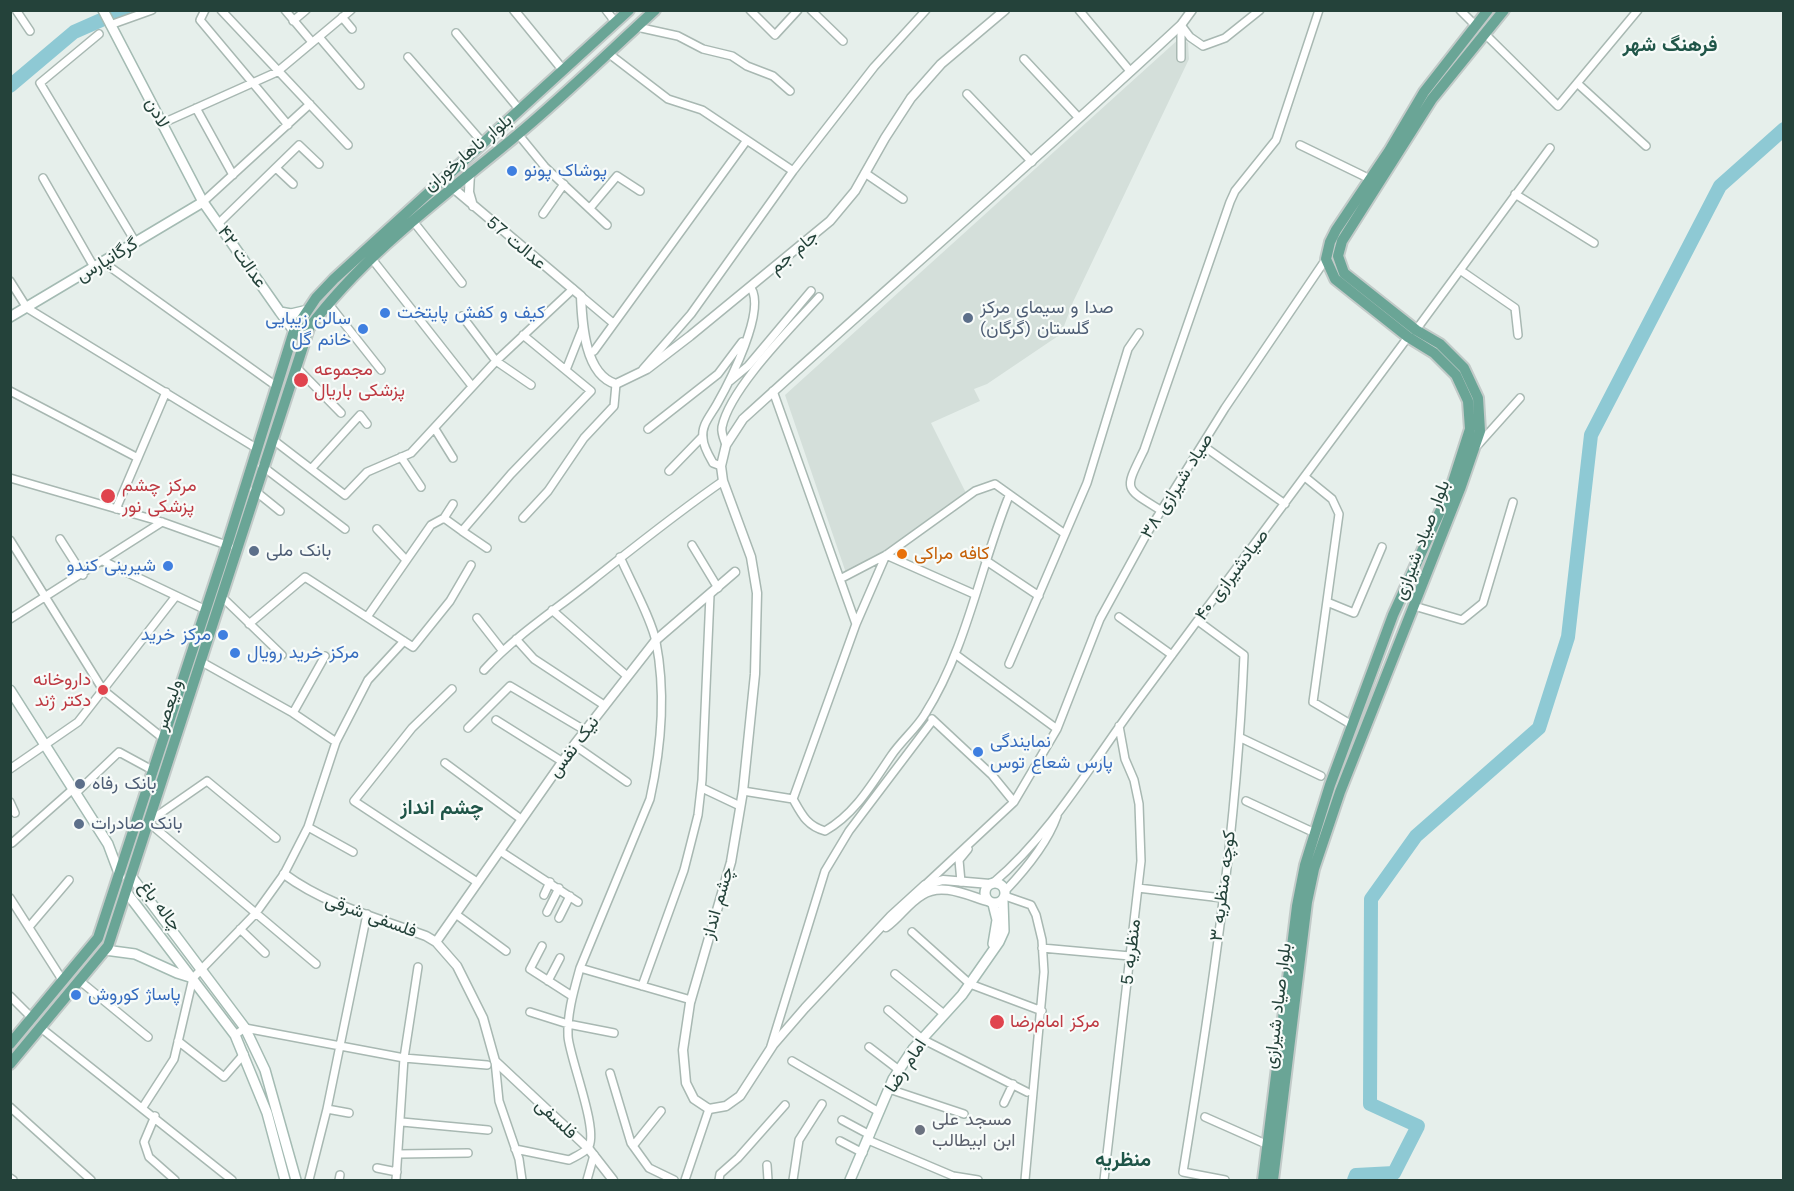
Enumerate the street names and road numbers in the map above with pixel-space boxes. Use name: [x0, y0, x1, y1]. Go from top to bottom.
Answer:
street label: لادن: [140, 94, 174, 132]
street label: بلوار ناهارخوران: [419, 110, 517, 196]
street label: عدالت 57: [482, 212, 550, 274]
street label: عدالت ۴۲: [213, 222, 271, 292]
street label: جام جم: [765, 225, 823, 279]
street label: گرگانپارس: [72, 233, 142, 287]
street label: صیاد شیرازی ۳۸: [1136, 430, 1218, 542]
street label: بلوار صیاد شیرازی: [1389, 477, 1455, 603]
street label: ۴۰ صیادشیرازی: [1191, 525, 1273, 625]
street label: ولیعصر: [151, 677, 187, 733]
street label: نیک نفس: [544, 712, 604, 782]
street label: کوچه منظریه ۳: [1206, 829, 1240, 943]
street label: چشم انداز: [697, 864, 739, 942]
street label: چاله باغ: [134, 876, 186, 936]
street label: فلسفی شرقی: [322, 889, 420, 943]
street label: منظریه 5: [1116, 918, 1146, 986]
street label: بلوار صیاد شیرازی: [1260, 942, 1296, 1070]
street label: امام رضا: [881, 1035, 931, 1097]
street label: فلسفی: [530, 1094, 582, 1144]

